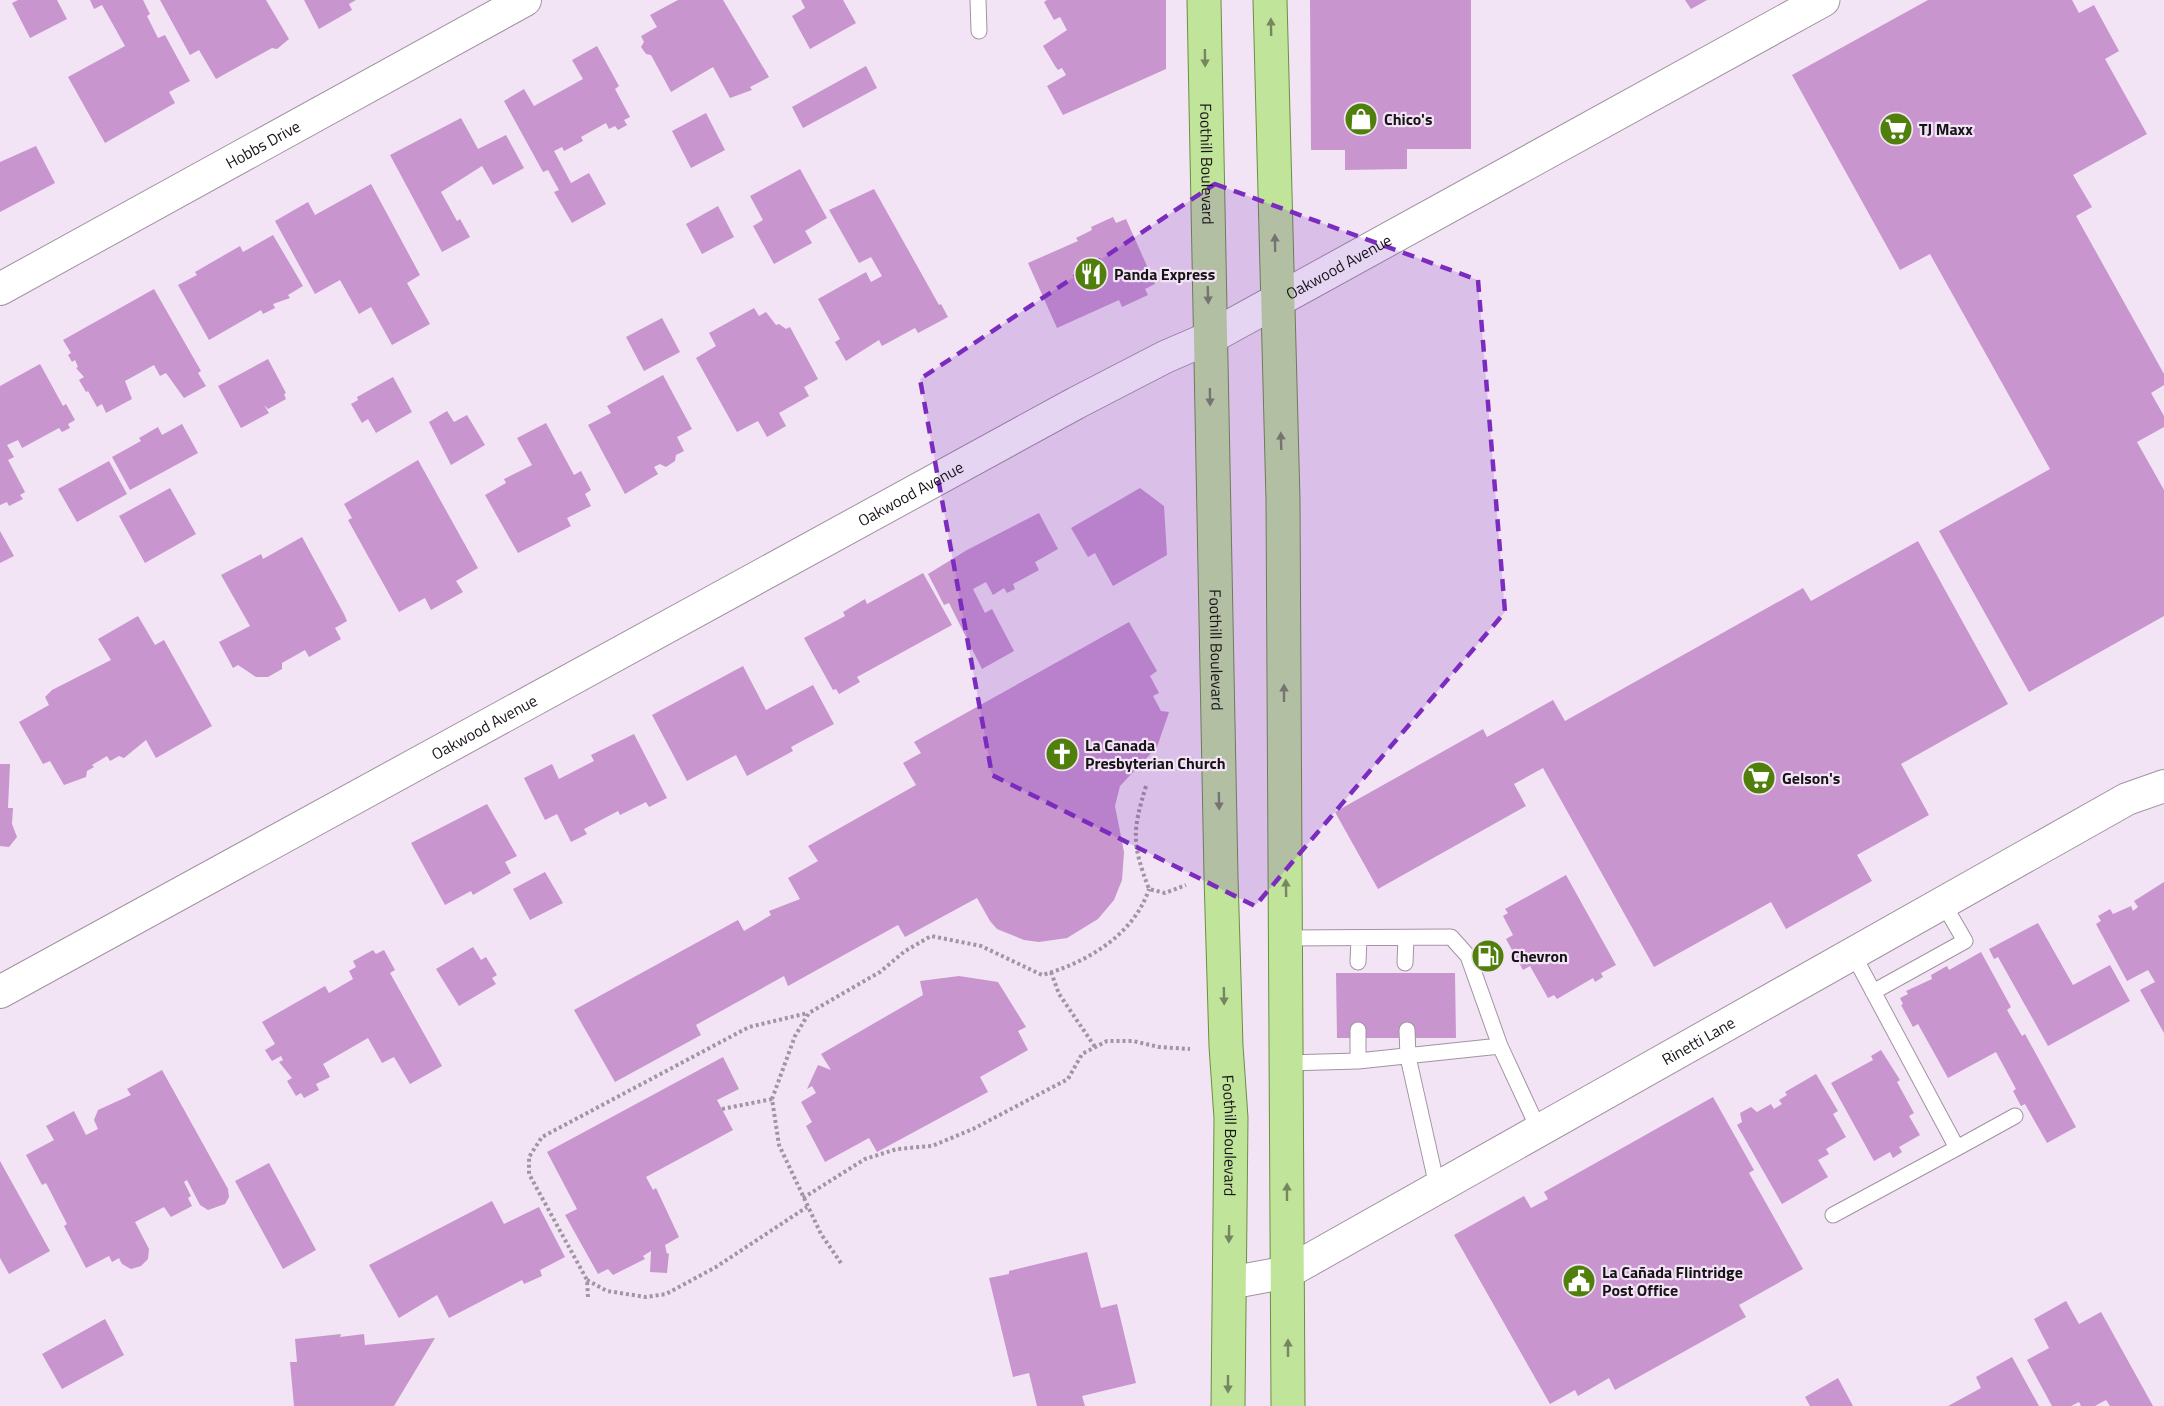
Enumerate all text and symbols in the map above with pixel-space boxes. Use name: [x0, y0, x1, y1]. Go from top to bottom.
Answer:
one-way arrow: [1266, 18, 1276, 37]
one-way arrow: [1200, 49, 1209, 68]
shop icon: Chico's: [1343, 101, 1379, 137]
street label: Foothill Boulevard: [1194, 103, 1220, 225]
place label: Chico's: [1384, 107, 1432, 131]
supermarket icon: TJ Maxx: [1878, 111, 1914, 147]
street label: Hobbs Drive: [221, 114, 305, 175]
place label: TJ Maxx: [1919, 117, 1973, 141]
street label: Oakwood Avenue: [1281, 228, 1396, 305]
one-way arrow: [1271, 234, 1280, 253]
restaurant icon: Panda Express: [1073, 256, 1109, 292]
place label: Panda Express: [1114, 262, 1215, 286]
one-way arrow: [1203, 286, 1213, 305]
one-way arrow: [1205, 387, 1215, 406]
one-way arrow: [1277, 432, 1286, 451]
street label: Oakwood Avenue: [853, 455, 968, 532]
street label: Foothill Boulevard: [1203, 589, 1230, 711]
one-way arrow: [1279, 683, 1289, 702]
street label: Oakwood Avenue: [427, 688, 541, 766]
place label: La Canada Presbyterian Church: [1085, 733, 1226, 775]
church icon: La Canada Presbyterian Church: [1044, 736, 1080, 772]
supermarket icon: Gelson's: [1741, 760, 1777, 796]
place label: Gelson's: [1782, 766, 1840, 790]
one-way arrow: [1215, 792, 1224, 811]
one-way arrow: [1281, 878, 1291, 897]
fuel station icon: Chevron: [1470, 938, 1506, 974]
place label: Chevron: [1511, 944, 1568, 968]
one-way arrow: [1220, 987, 1229, 1006]
street label: Rinetti Lane: [1657, 1010, 1739, 1071]
street label: Foothill Boulevard: [1216, 1074, 1243, 1196]
one-way arrow: [1282, 1183, 1292, 1202]
one-way arrow: [1224, 1224, 1234, 1243]
place label: La Cañada Flintridge Post Office: [1602, 1260, 1743, 1302]
public building icon: La Cañada Flintridge Post Office: [1561, 1263, 1597, 1299]
one-way arrow: [1283, 1338, 1293, 1357]
one-way arrow: [1223, 1374, 1233, 1393]

